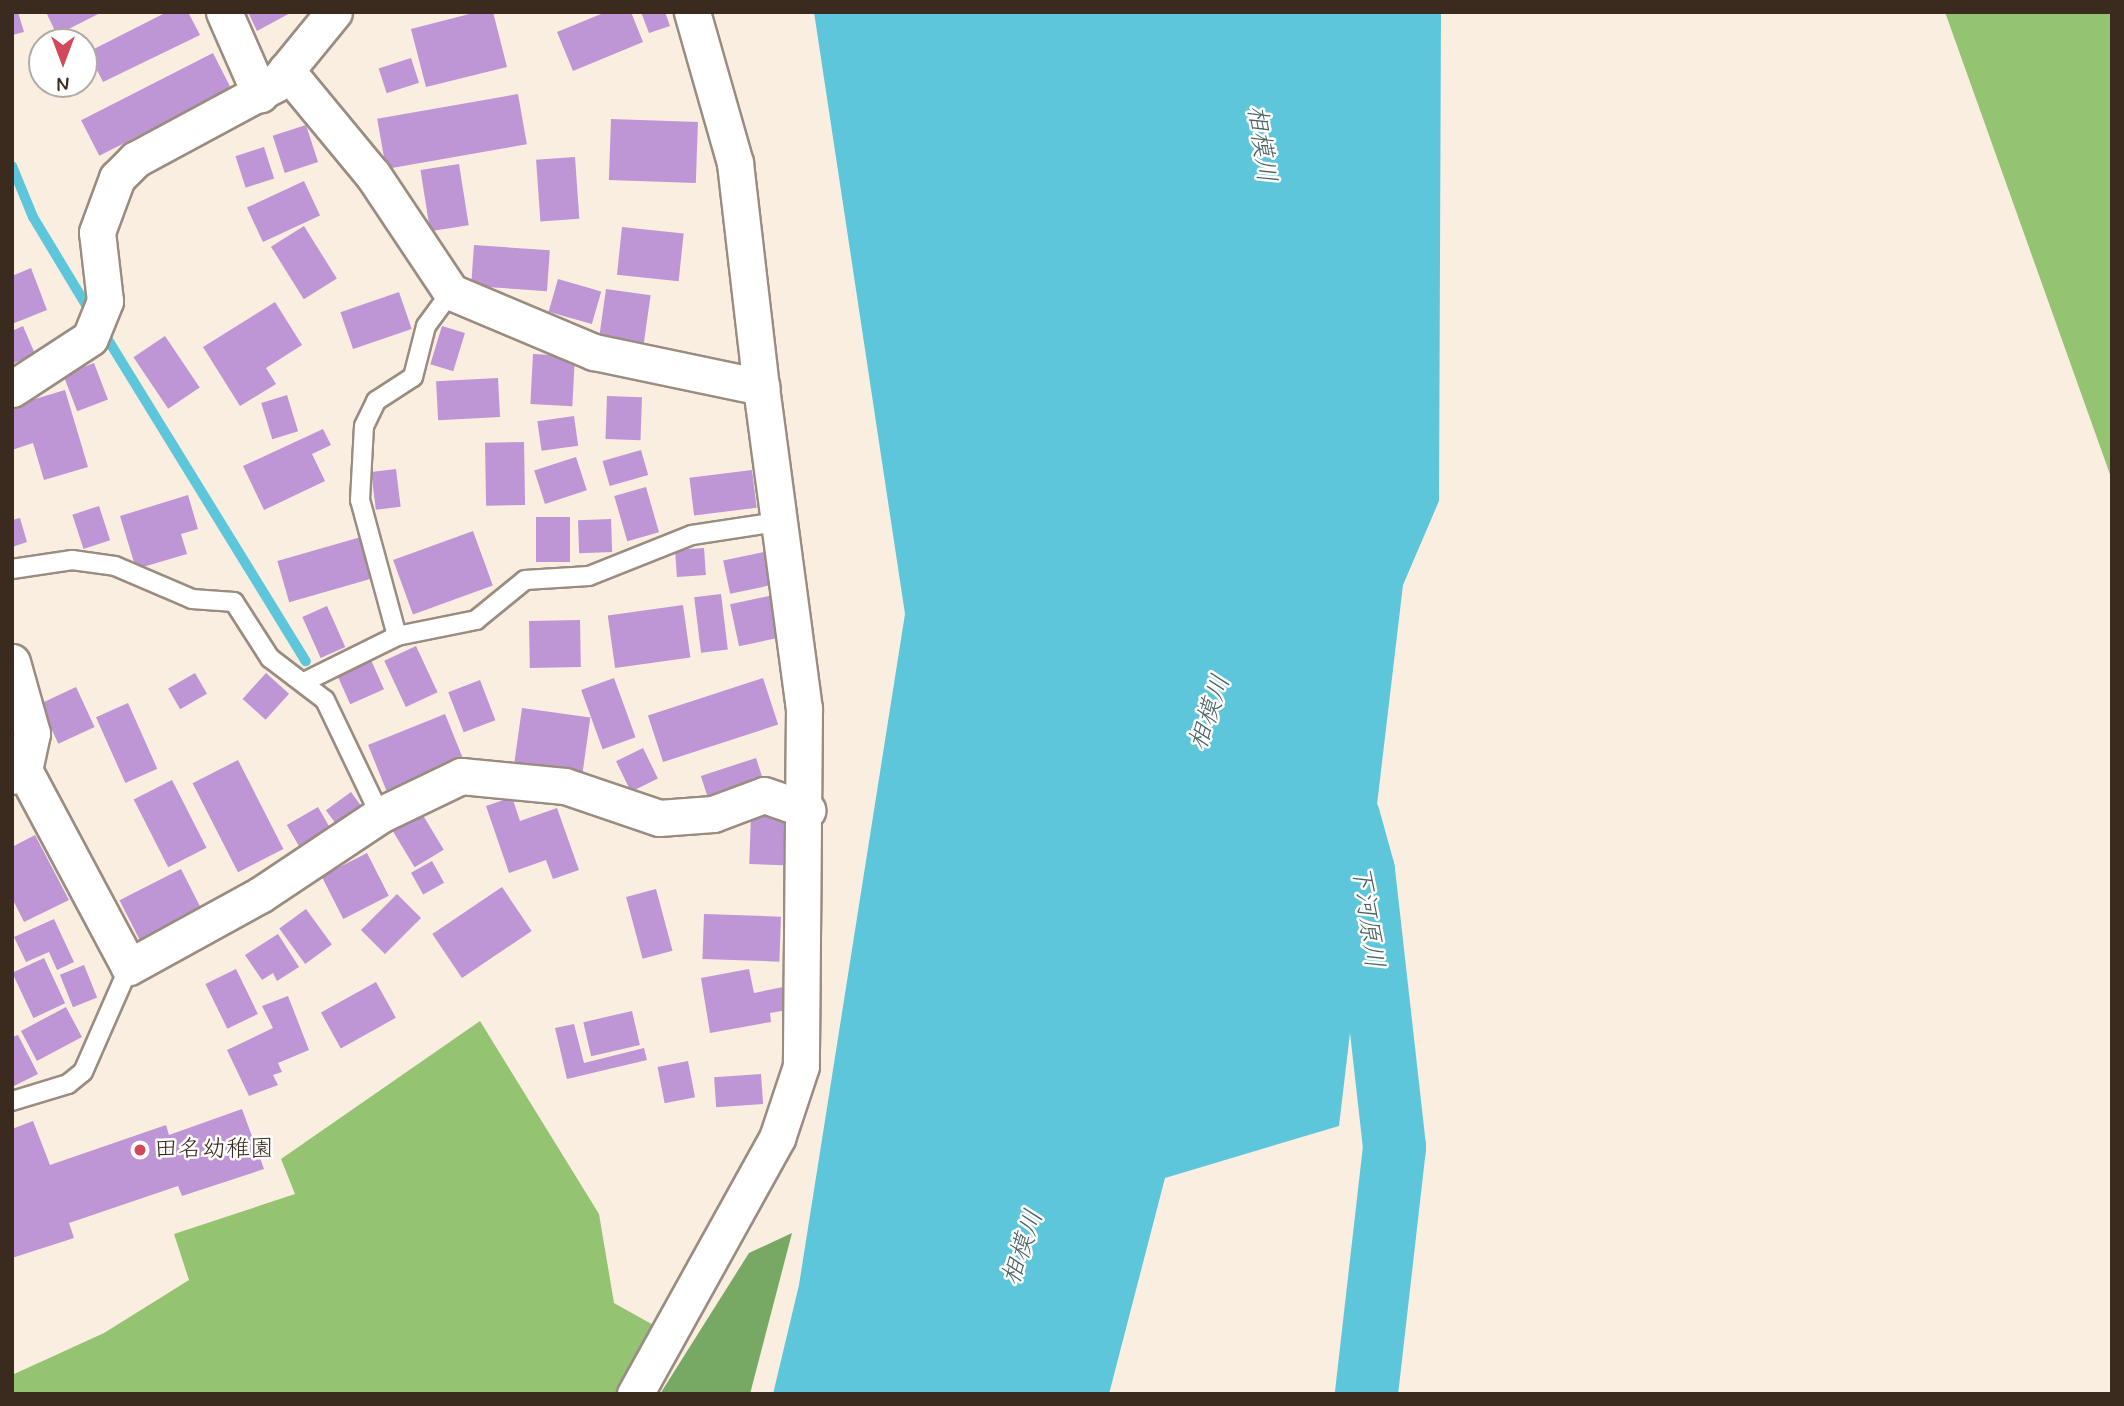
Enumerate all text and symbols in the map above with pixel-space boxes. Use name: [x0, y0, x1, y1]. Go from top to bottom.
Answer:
north arrow: [28, 28, 98, 98]
text: N: [57, 70, 69, 95]
water label: 相模川: [1239, 103, 1281, 185]
water label: 相模川: [1184, 671, 1238, 755]
water label: 下河原川: [1343, 863, 1389, 971]
place label: 田名幼稚園: [154, 1136, 274, 1164]
marker: 田名幼稚園: [132, 1142, 148, 1158]
water label: 相模川: [997, 1206, 1051, 1290]

